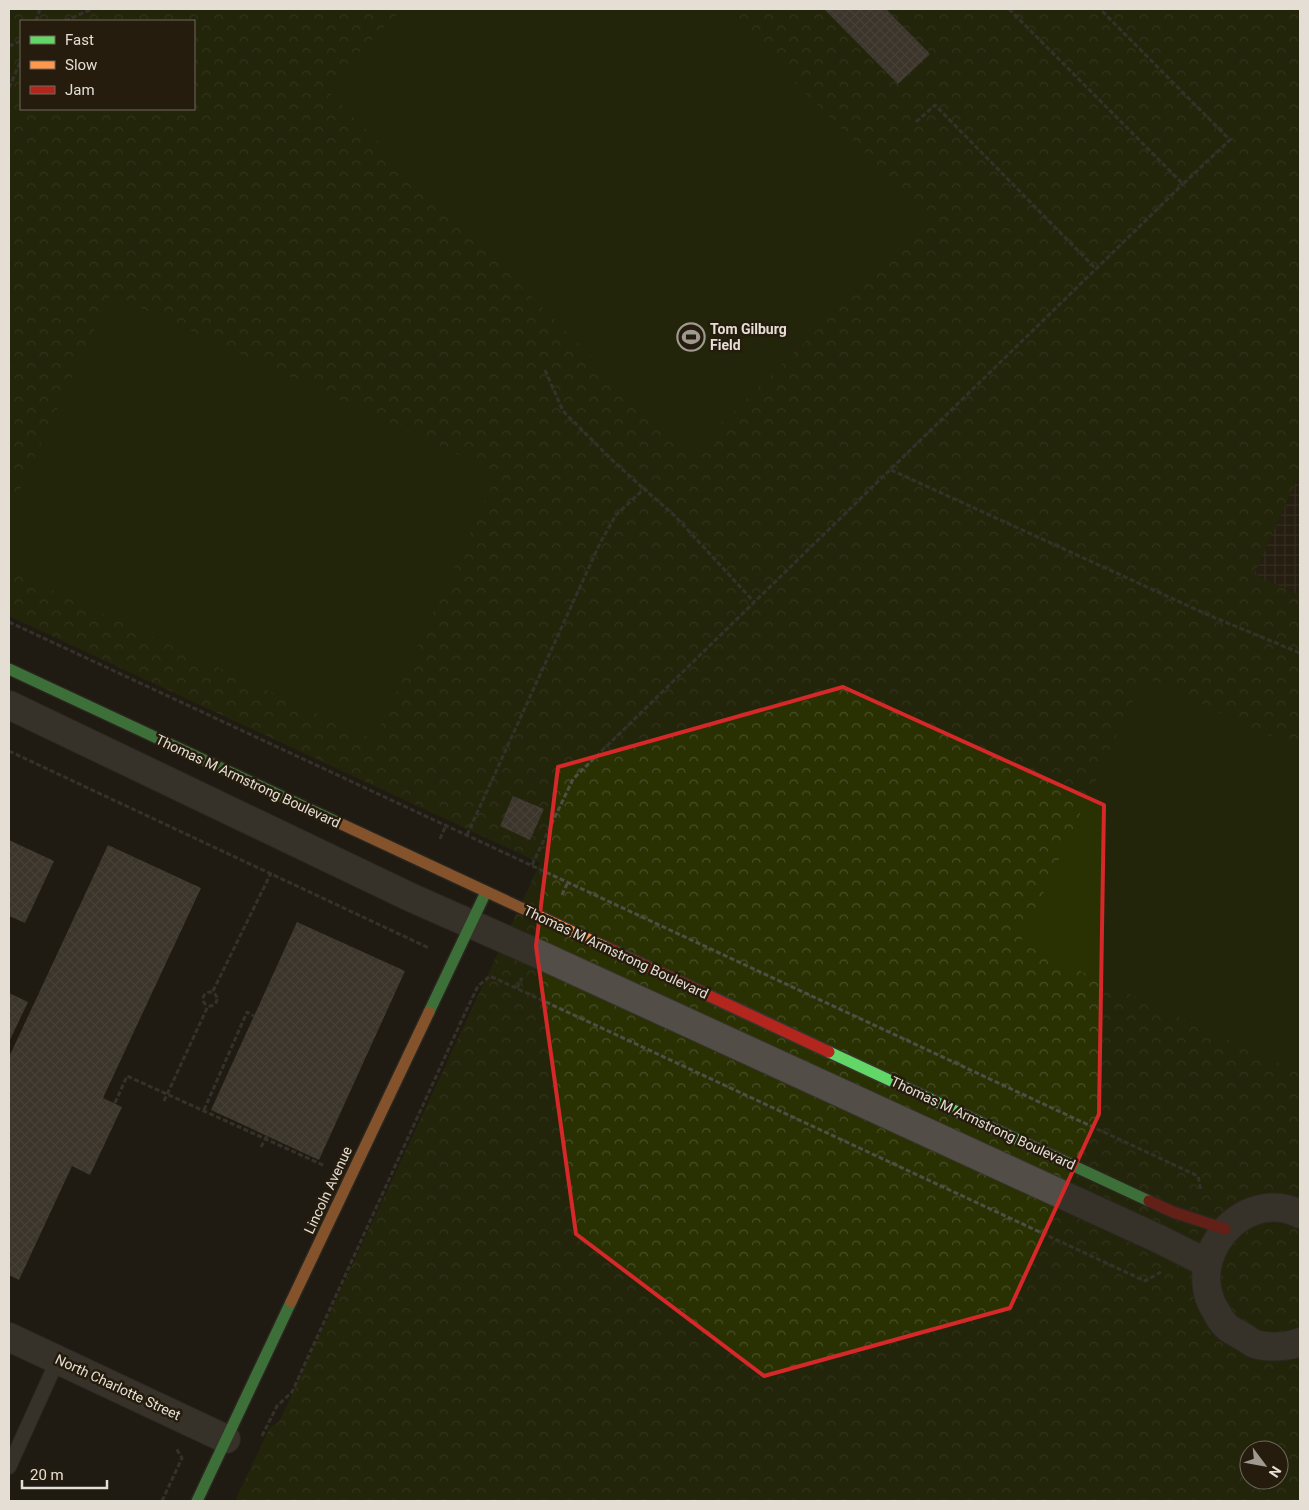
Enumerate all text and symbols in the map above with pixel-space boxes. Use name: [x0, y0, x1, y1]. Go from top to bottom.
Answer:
legend: [20, 20, 195, 110]
text: Fast: [65, 31, 94, 49]
text: Slow: [65, 56, 97, 74]
text: Jam: [65, 81, 95, 99]
place label: Tom Gilburg Field: [710, 321, 787, 353]
sports icon: Tom Gilburg Field: [676, 322, 706, 352]
street label: Thomas M Armstrong Boulevard: [153, 731, 343, 831]
street label: Thomas M Armstrong Boulevard: [521, 902, 711, 1002]
street label: Thomas M Armstrong Boulevard: [888, 1073, 1078, 1173]
street label: Lincoln Avenue: [301, 1144, 355, 1236]
street label: North Charlotte Street: [53, 1351, 184, 1423]
north arrow: [1239, 1440, 1289, 1490]
scale bar: [22, 1458, 108, 1490]
text: N: [1266, 1463, 1284, 1480]
text: 20 m: [30, 1466, 64, 1484]

